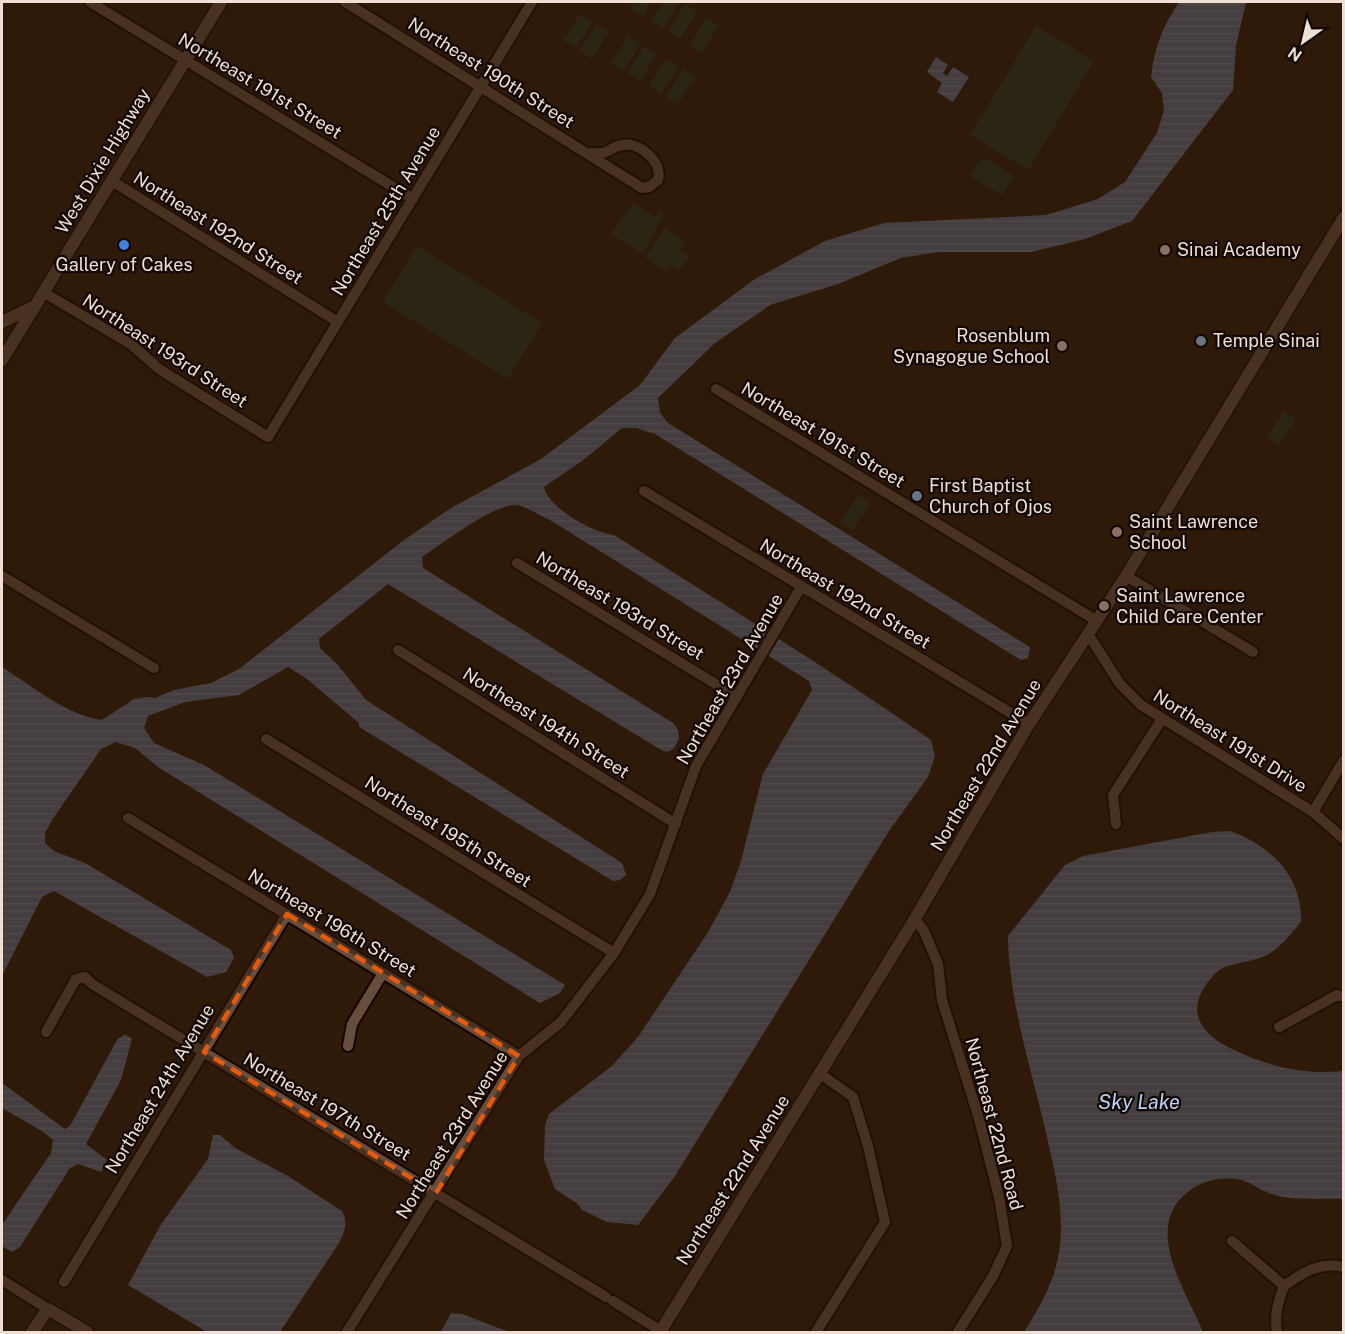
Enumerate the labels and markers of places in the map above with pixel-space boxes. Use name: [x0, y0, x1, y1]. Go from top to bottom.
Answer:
marker: Gallery of Cakes: [117, 238, 131, 252]
place label: Sinai Academy: [1177, 239, 1301, 260]
marker: Sinai Academy: [1158, 243, 1172, 257]
place label: Gallery of Cakes: [56, 254, 193, 275]
place label: Rosenblum Synagogue School: [893, 325, 1050, 367]
place label: Temple Sinai: [1213, 330, 1320, 351]
marker: Temple Sinai: [1194, 334, 1208, 348]
marker: Rosenblum Synagogue School: [1055, 339, 1069, 353]
place label: First Baptist Church of Ojos: [929, 475, 1052, 517]
marker: First Baptist Church of Ojos: [910, 489, 924, 503]
place label: Saint Lawrence School: [1129, 511, 1258, 553]
marker: Saint Lawrence School: [1110, 525, 1124, 539]
place label: Saint Lawrence Child Care Center: [1116, 585, 1264, 627]
marker: Saint Lawrence Child Care Center: [1097, 599, 1111, 613]

